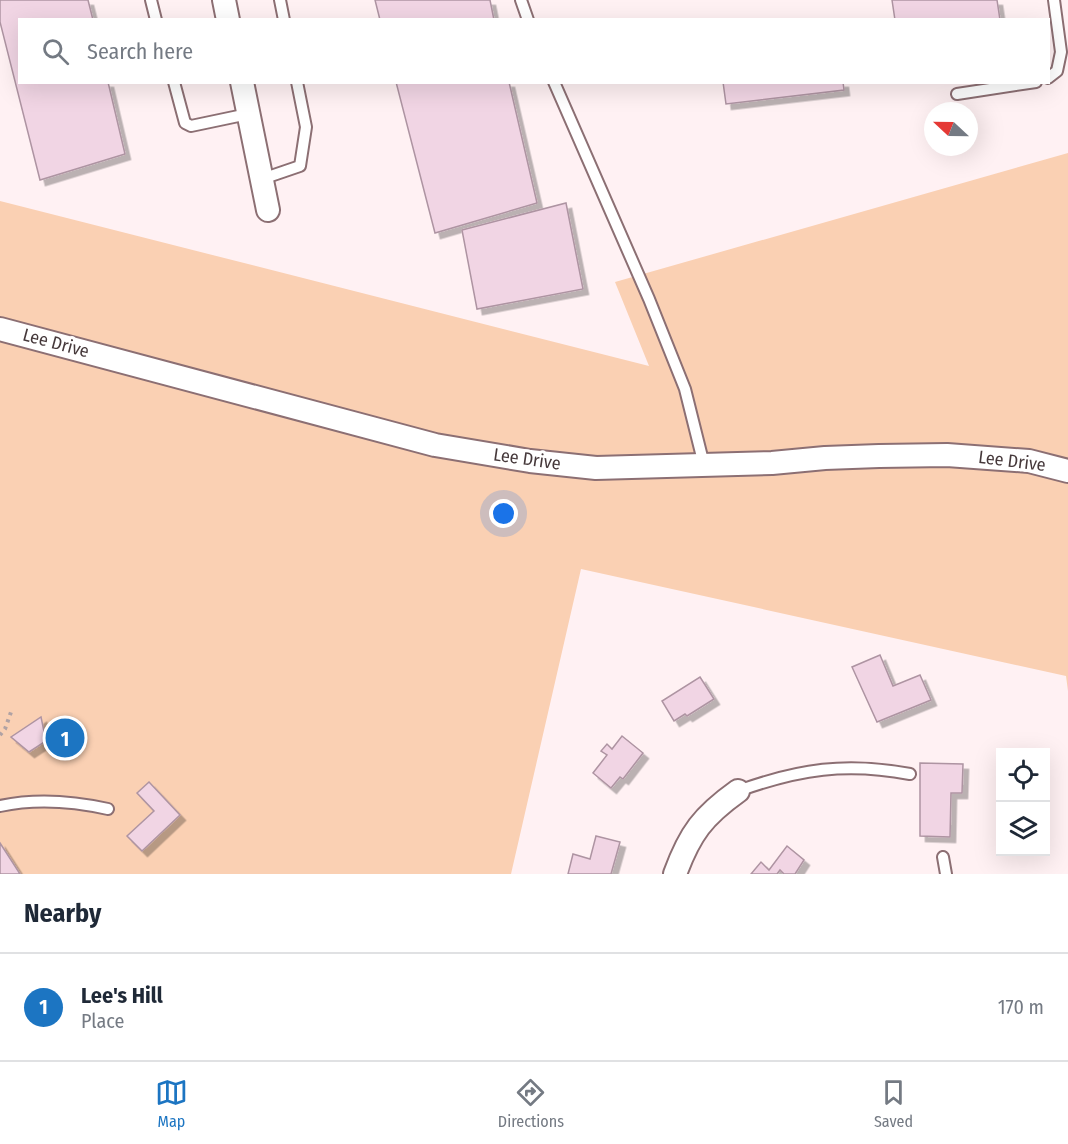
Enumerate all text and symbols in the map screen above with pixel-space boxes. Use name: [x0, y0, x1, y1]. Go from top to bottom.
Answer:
search box: [18, 18, 1050, 84]
icon: search: [39, 35, 72, 68]
text: Search here: [87, 38, 193, 65]
north arrow: [924, 102, 978, 156]
street label: Lee Drive: [20, 324, 92, 362]
street label: Lee Drive: [492, 443, 562, 475]
street label: Lee Drive: [977, 446, 1047, 476]
your location: [489, 499, 518, 528]
pin: 1: [46, 716, 84, 760]
map controls: [996, 748, 1050, 856]
button: locate: [996, 748, 1050, 802]
button: layers: [996, 802, 1050, 856]
text: Nearby: [24, 898, 101, 929]
text: Lee's Hill: [81, 982, 163, 1009]
text: 1: [39, 995, 48, 1019]
text: 170 m: [998, 995, 1044, 1019]
text: Place: [81, 1009, 124, 1033]
tab: Map: [155, 1076, 188, 1131]
tab: Directions: [498, 1076, 564, 1131]
tab: Saved: [874, 1076, 913, 1131]

